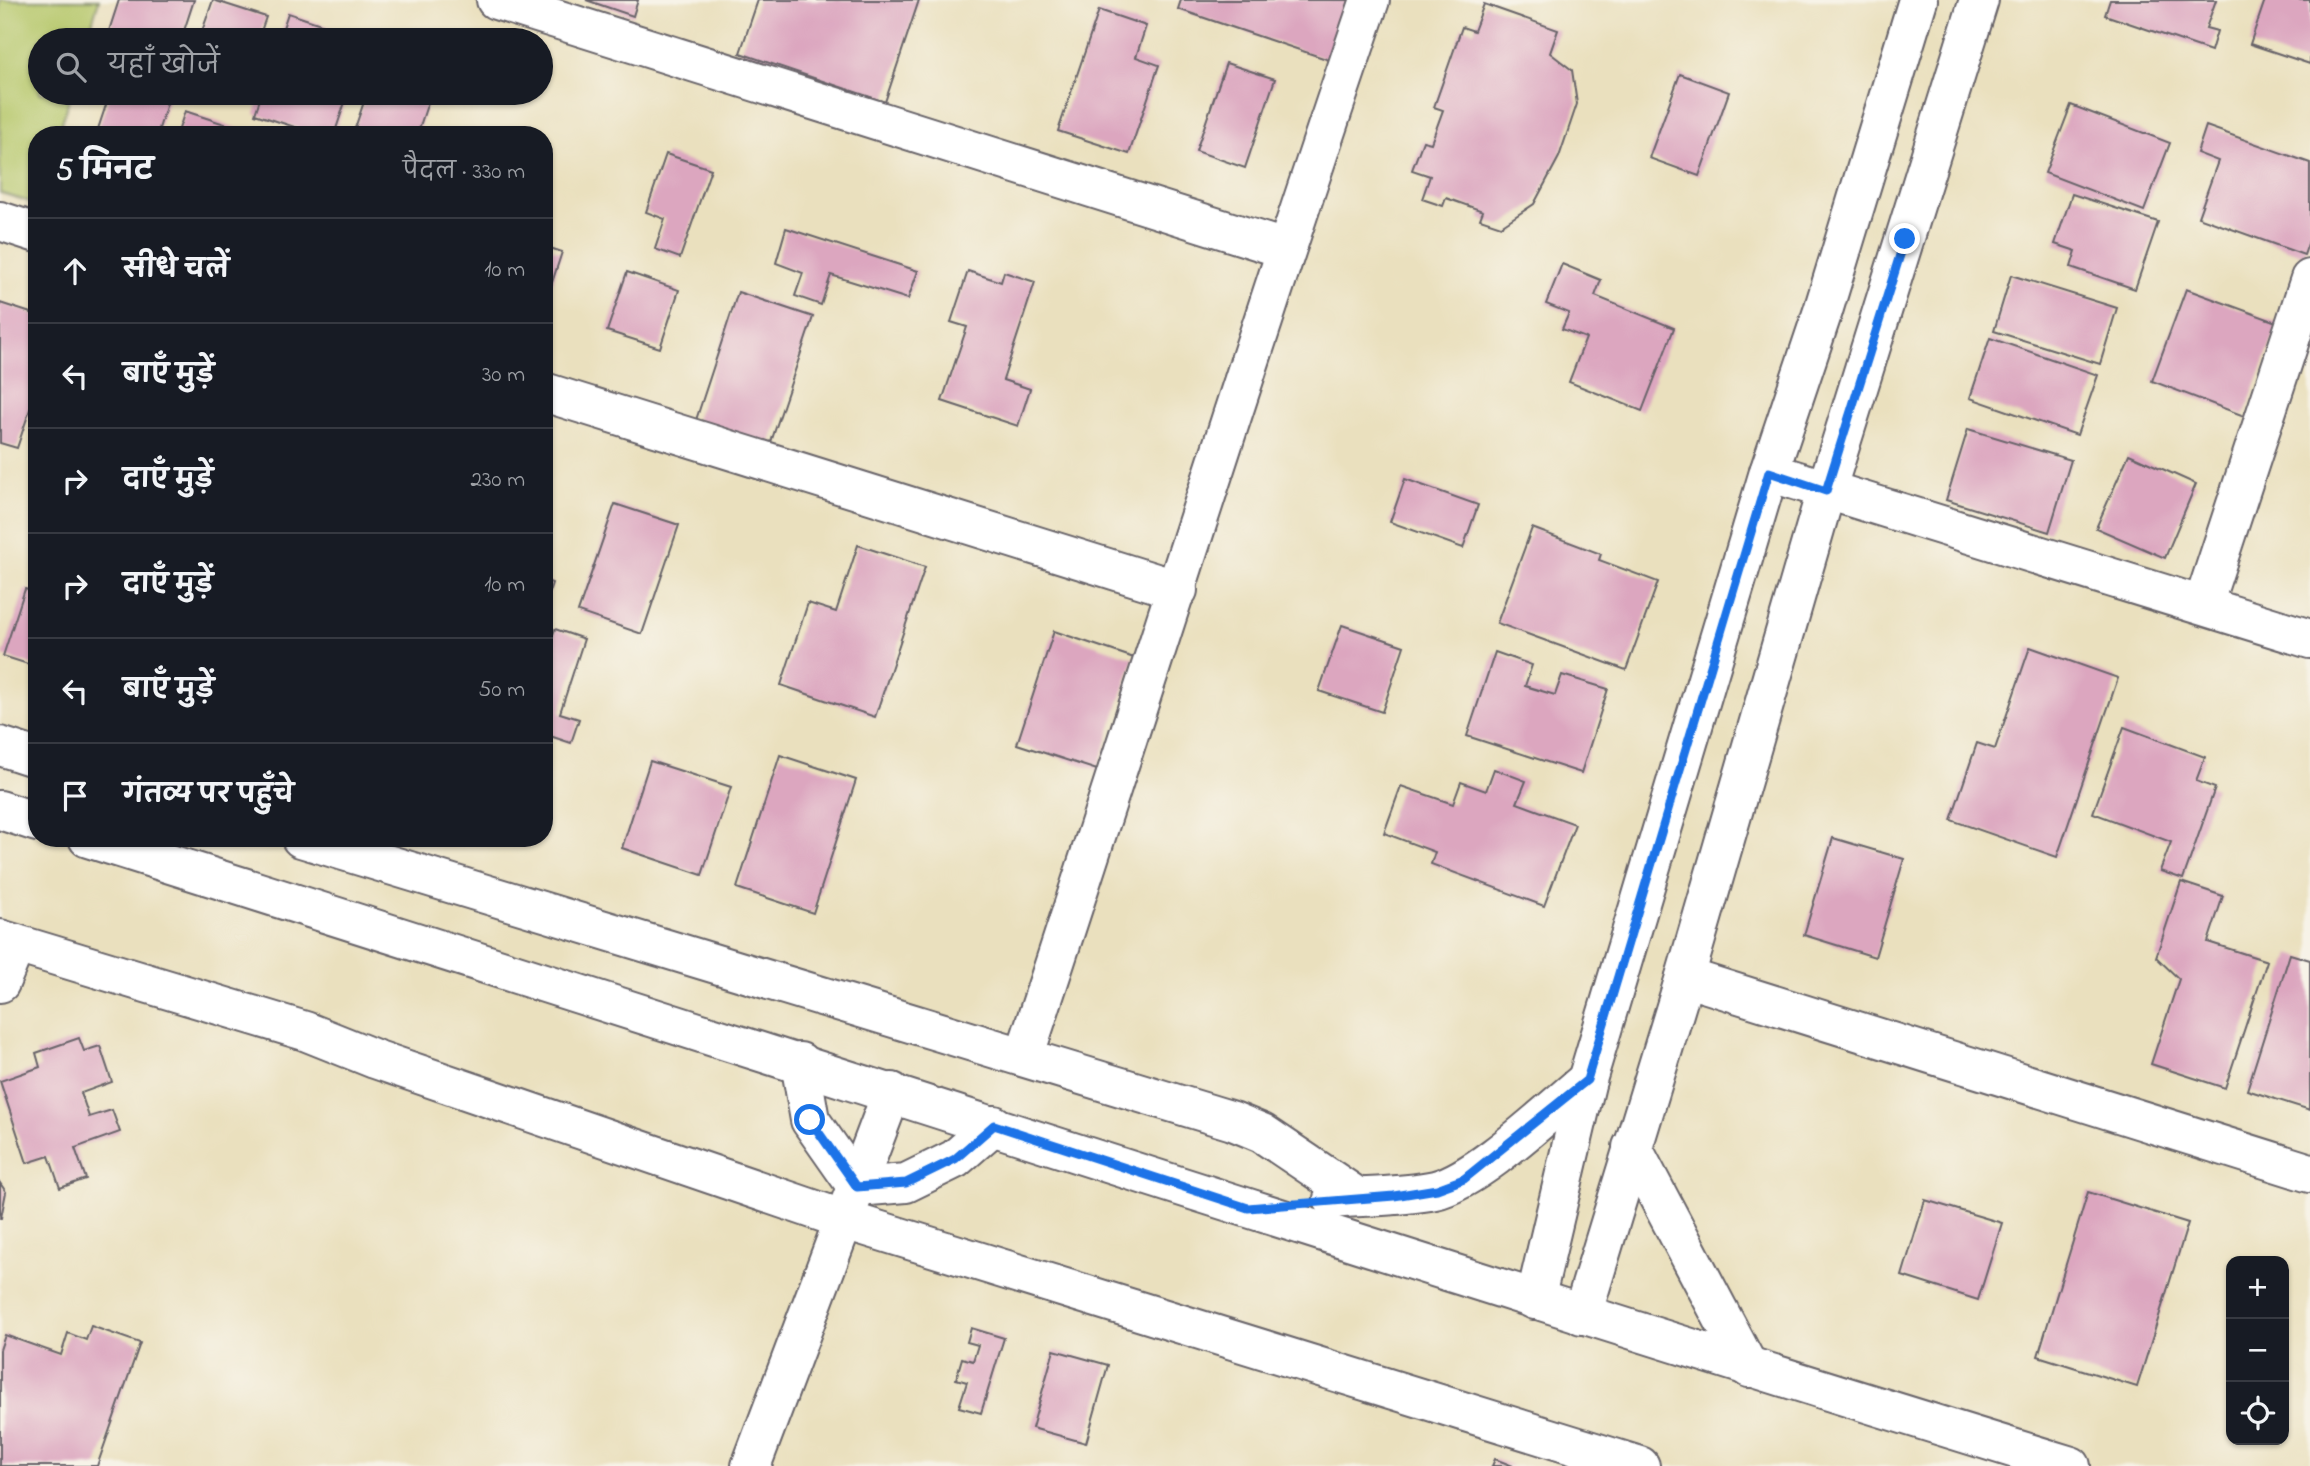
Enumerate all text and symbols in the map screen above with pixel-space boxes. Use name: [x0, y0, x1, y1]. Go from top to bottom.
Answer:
search box: [28, 28, 553, 105]
icon: search: [52, 48, 90, 86]
text: यहाँ खोजें: [108, 48, 220, 86]
text: 5 मिनट: [56, 150, 153, 194]
text: पैदल · 330 m: [403, 156, 525, 189]
route end: [1889, 223, 1920, 254]
icon: ahead: [56, 252, 94, 290]
text: सीधे चलें: [123, 252, 229, 290]
text: 10 m: [484, 254, 525, 287]
icon: left: [56, 357, 94, 395]
text: बाएँ मुड़ें: [123, 357, 214, 395]
text: 30 m: [482, 359, 525, 392]
icon: right: [56, 462, 94, 500]
text: दाएँ मुड़ें: [123, 462, 213, 500]
text: 230 m: [471, 464, 525, 497]
icon: right: [56, 567, 94, 605]
text: दाएँ मुड़ें: [123, 567, 213, 605]
text: 10 m: [484, 569, 525, 602]
icon: left: [56, 672, 94, 710]
text: बाएँ मुड़ें: [123, 672, 214, 710]
text: 50 m: [478, 674, 525, 707]
icon: arrive: [56, 777, 94, 815]
text: गंतव्य पर पहुँचे: [123, 777, 294, 815]
route start: [794, 1104, 825, 1135]
map controls: [2226, 1256, 2289, 1445]
button: +: [2226, 1256, 2289, 1319]
button: −: [2226, 1319, 2289, 1382]
button: locate: [2226, 1382, 2289, 1445]

